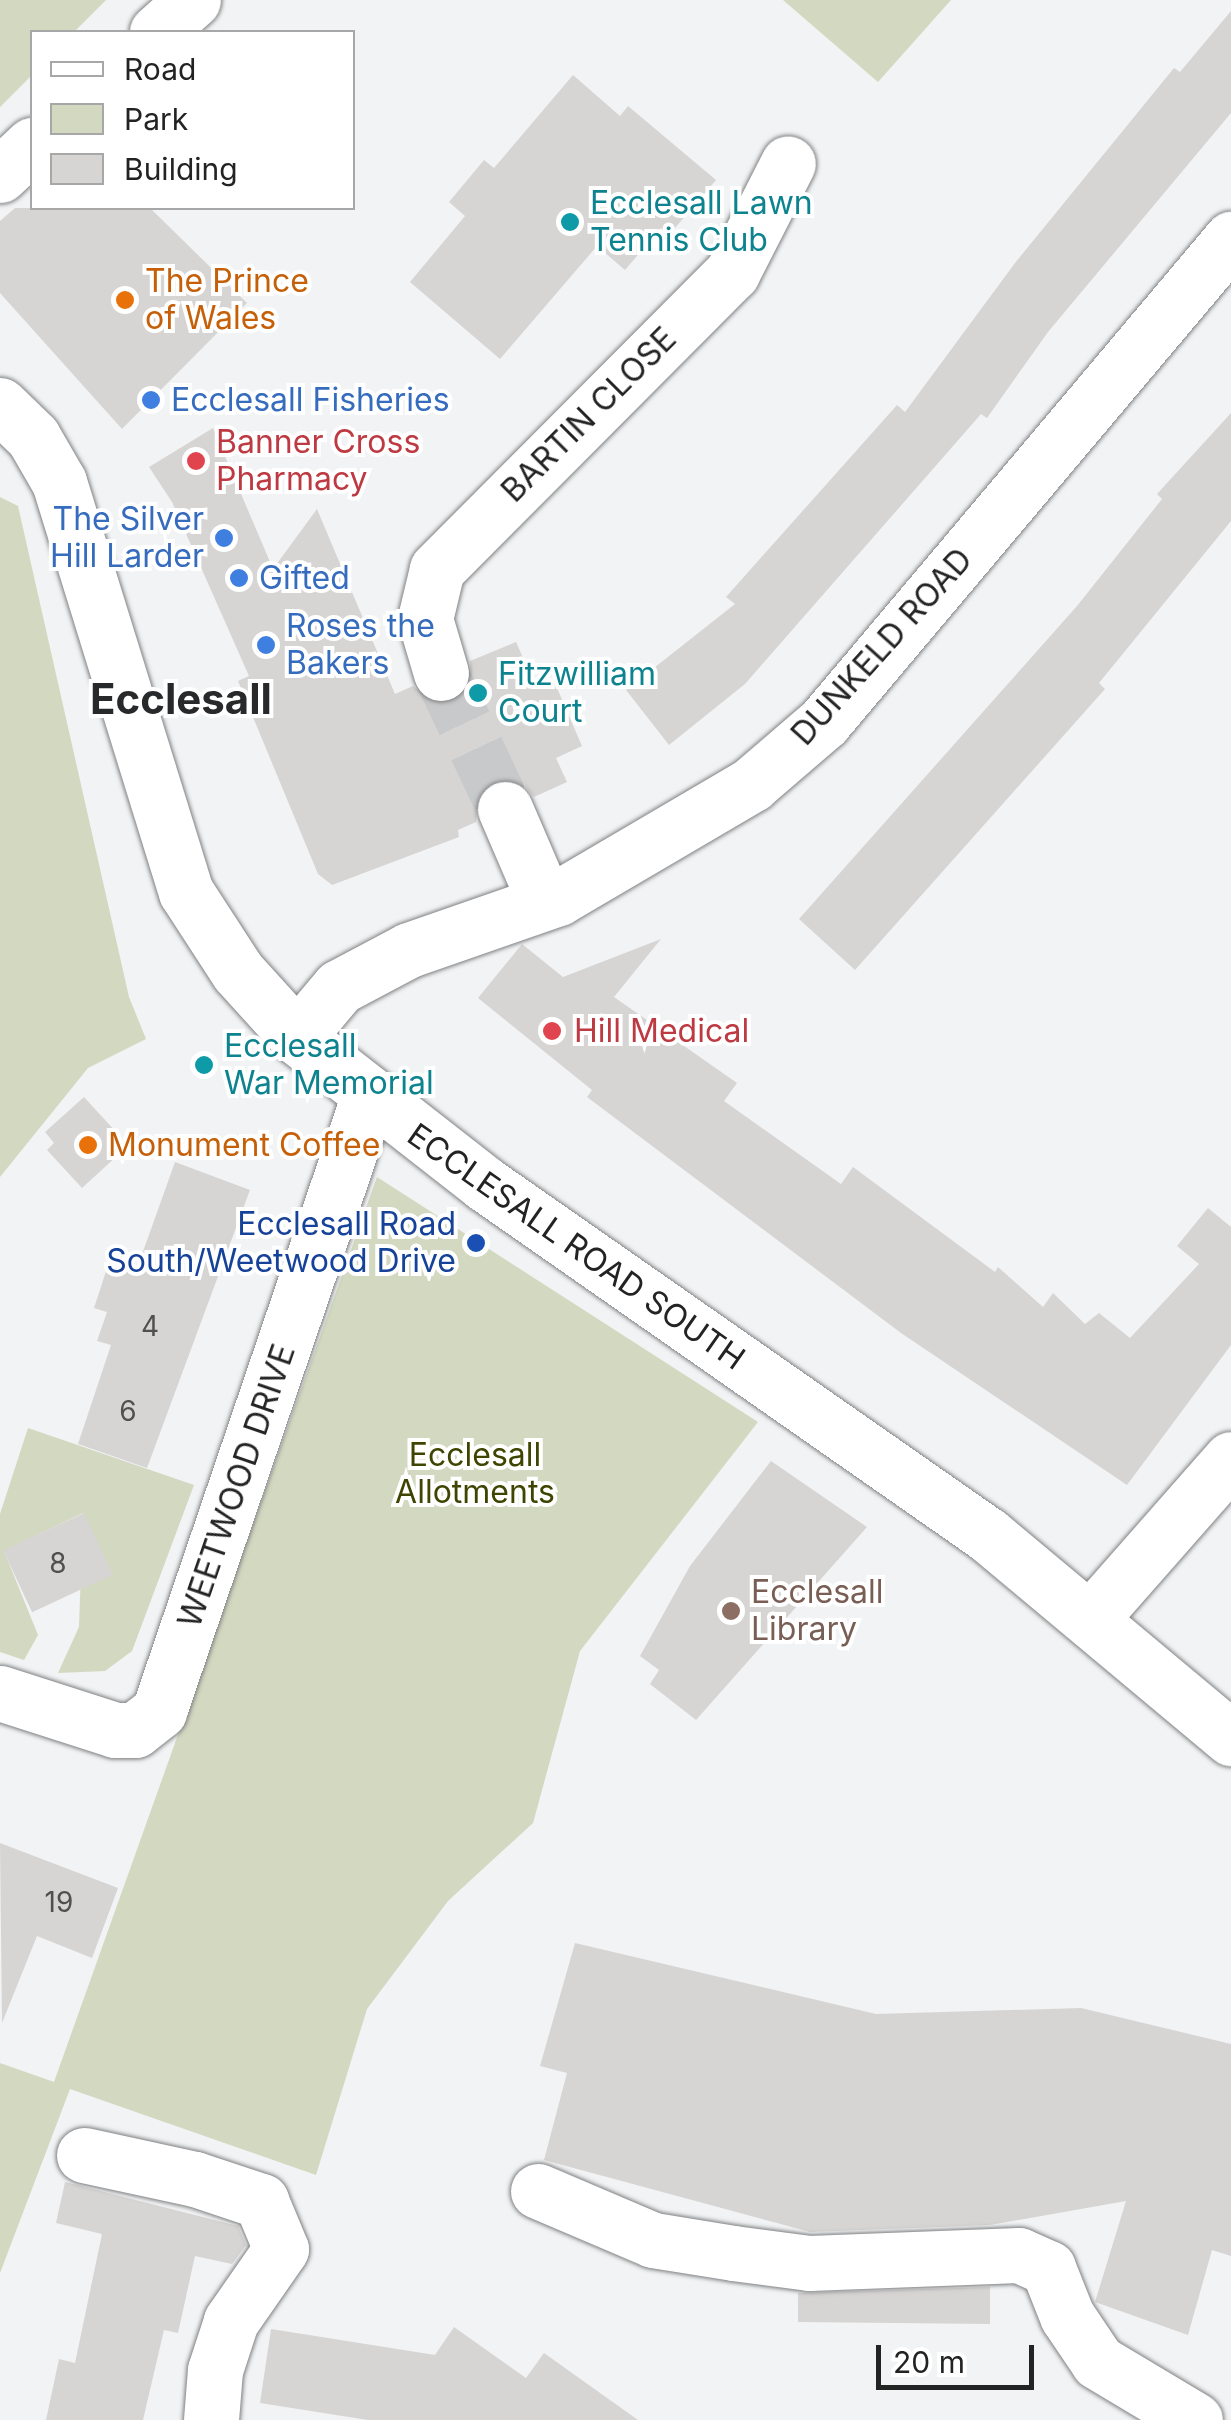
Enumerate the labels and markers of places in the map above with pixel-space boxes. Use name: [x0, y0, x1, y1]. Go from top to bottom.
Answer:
place label: Ecclesall Lawn Tennis Club: [590, 185, 813, 260]
marker: Ecclesall Lawn Tennis Club: [559, 211, 581, 233]
place label: The Prince of Wales: [145, 263, 309, 338]
marker: The Prince of Wales: [114, 289, 136, 311]
place label: Ecclesall Fisheries: [171, 381, 450, 419]
marker: Ecclesall Fisheries: [140, 389, 162, 411]
place label: Banner Cross Pharmacy: [216, 424, 420, 499]
marker: Banner Cross Pharmacy: [185, 450, 207, 472]
place label: The Silver Hill Larder: [50, 501, 204, 576]
marker: The Silver Hill Larder: [213, 527, 235, 549]
place label: Gifted: [259, 559, 350, 597]
marker: Gifted: [228, 567, 250, 589]
place label: Roses the Bakers: [286, 608, 435, 683]
marker: Roses the Bakers: [255, 634, 277, 656]
place label: Fitzwilliam Court: [498, 656, 656, 731]
marker: Fitzwilliam Court: [467, 682, 489, 704]
place label: Hill Medical: [574, 1012, 749, 1050]
marker: Hill Medical: [539, 1018, 565, 1044]
place label: Ecclesall War Memorial: [224, 1028, 434, 1103]
marker: Ecclesall War Memorial: [193, 1054, 215, 1076]
place label: Monument Coffee: [108, 1126, 380, 1164]
marker: Monument Coffee: [77, 1134, 99, 1156]
place label: Ecclesall Road South/Weetwood Drive: [106, 1206, 456, 1281]
marker: Ecclesall Road South/Weetwood Drive: [465, 1232, 487, 1254]
place label: Ecclesall Library: [751, 1574, 884, 1649]
marker: Ecclesall Library: [720, 1600, 742, 1622]

